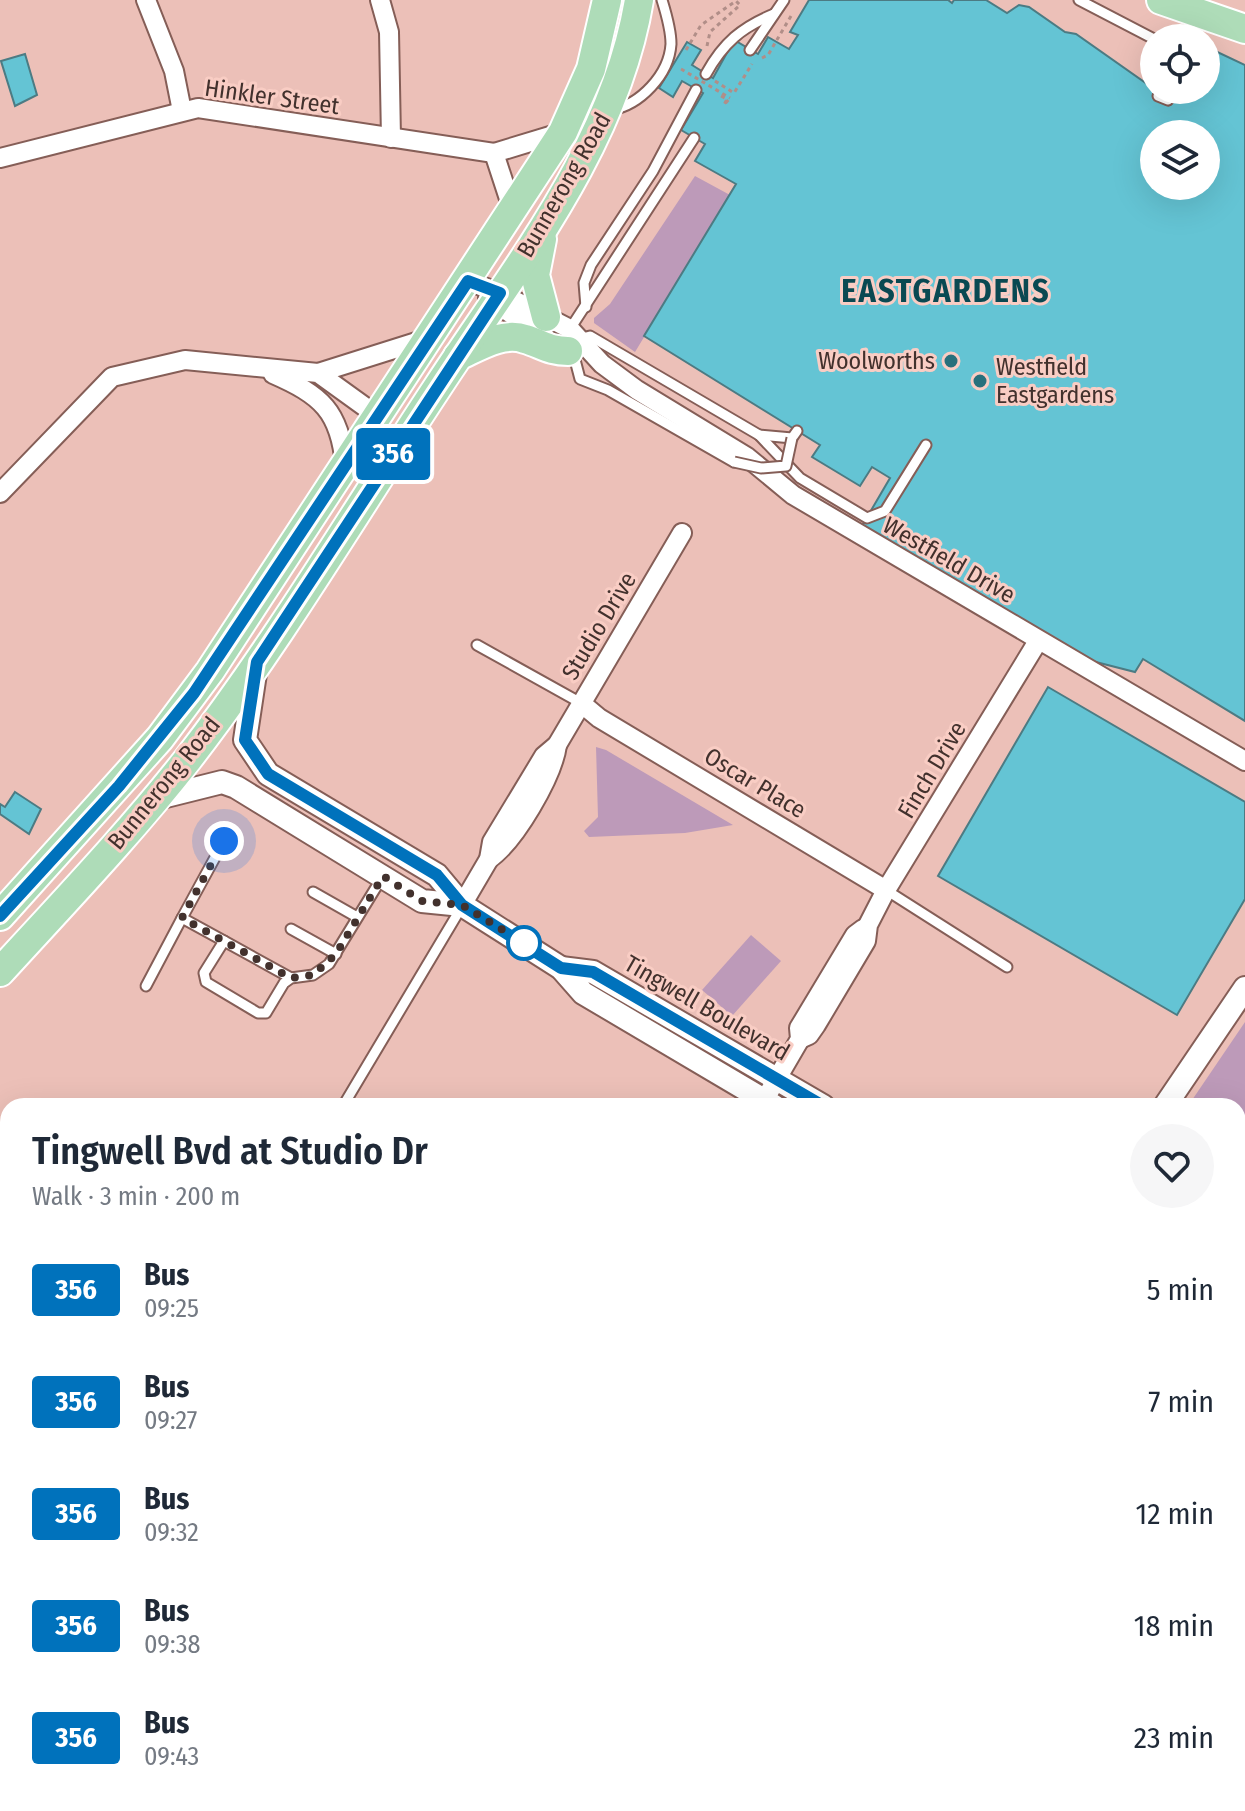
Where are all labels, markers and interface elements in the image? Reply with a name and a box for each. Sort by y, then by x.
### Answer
map controls [1140,24,1220,200]
button: locate [1140,24,1220,104]
street label: Hinkler Street [203,74,341,120]
street label: Bunnerong Road [511,108,617,262]
button: layers [1140,120,1220,200]
district label: EASTGARDENS [841,272,1051,310]
place label: Woolworths [818,347,935,375]
marker: Woolworths [942,352,960,370]
place label: Westfield Eastgardens [996,353,1114,409]
marker: Westfield Eastgardens [971,372,989,390]
line badge: 356 [347,428,439,480]
text: 356 [372,437,414,470]
street label: Westfield Drive [878,511,1020,609]
street label: Studio Drive [556,567,642,685]
street label: Bunnerong Road [102,711,226,855]
street label: Finch Drive [892,717,972,823]
street label: Oscar Place [699,742,811,824]
your location [204,821,244,861]
unlabelled marker [507,926,541,960]
street label: Tingwell Boulevard [619,949,795,1067]
button: heart [1130,1124,1214,1208]
text: Tingwell Bvd at Studio Dr [32,1128,428,1174]
text: Walk · 3 min · 200 m [32,1181,240,1212]
text: Bus [144,1257,189,1293]
text: 5 min [1147,1272,1214,1308]
text: 356 [55,1273,97,1306]
text: 09:25 [144,1293,199,1324]
text: Bus [144,1369,189,1405]
text: 7 min [1148,1384,1214,1420]
text: 356 [55,1385,97,1418]
text: 09:27 [144,1405,197,1436]
text: Bus [144,1481,189,1517]
text: 12 min [1136,1496,1214,1532]
text: 356 [55,1497,97,1530]
text: 09:32 [144,1517,199,1548]
text: Bus [144,1593,189,1629]
text: 18 min [1134,1608,1214,1644]
text: 356 [55,1609,97,1642]
text: 09:38 [144,1629,200,1660]
text: Bus [144,1705,189,1741]
text: 23 min [1134,1720,1214,1756]
text: 356 [55,1721,97,1754]
text: 09:43 [144,1741,199,1772]

